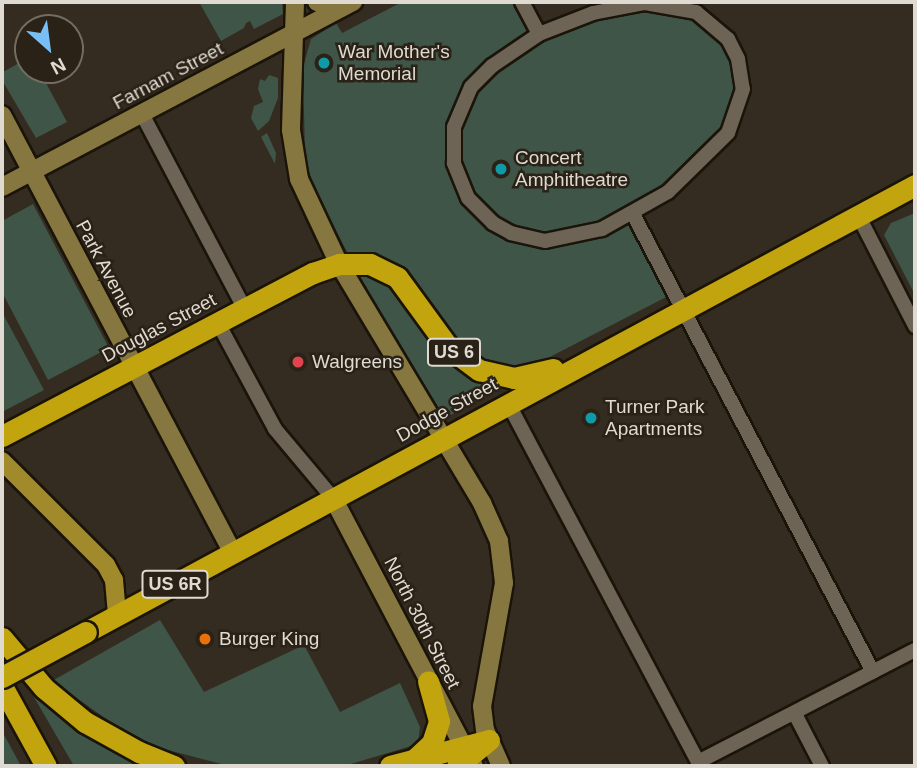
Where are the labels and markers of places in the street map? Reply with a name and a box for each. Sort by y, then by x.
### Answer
place label: War Mother's Memorial [338,41,450,85]
marker: War Mother's Memorial [316,55,332,71]
place label: Concert Amphitheatre [515,147,628,191]
marker: Concert Amphitheatre [493,161,509,177]
place label: Walgreens [312,351,402,373]
marker: Walgreens [290,354,306,370]
place label: Turner Park Apartments [605,396,705,440]
marker: Turner Park Apartments [583,410,599,426]
place label: Burger King [219,628,319,650]
marker: Burger King [197,631,213,647]

